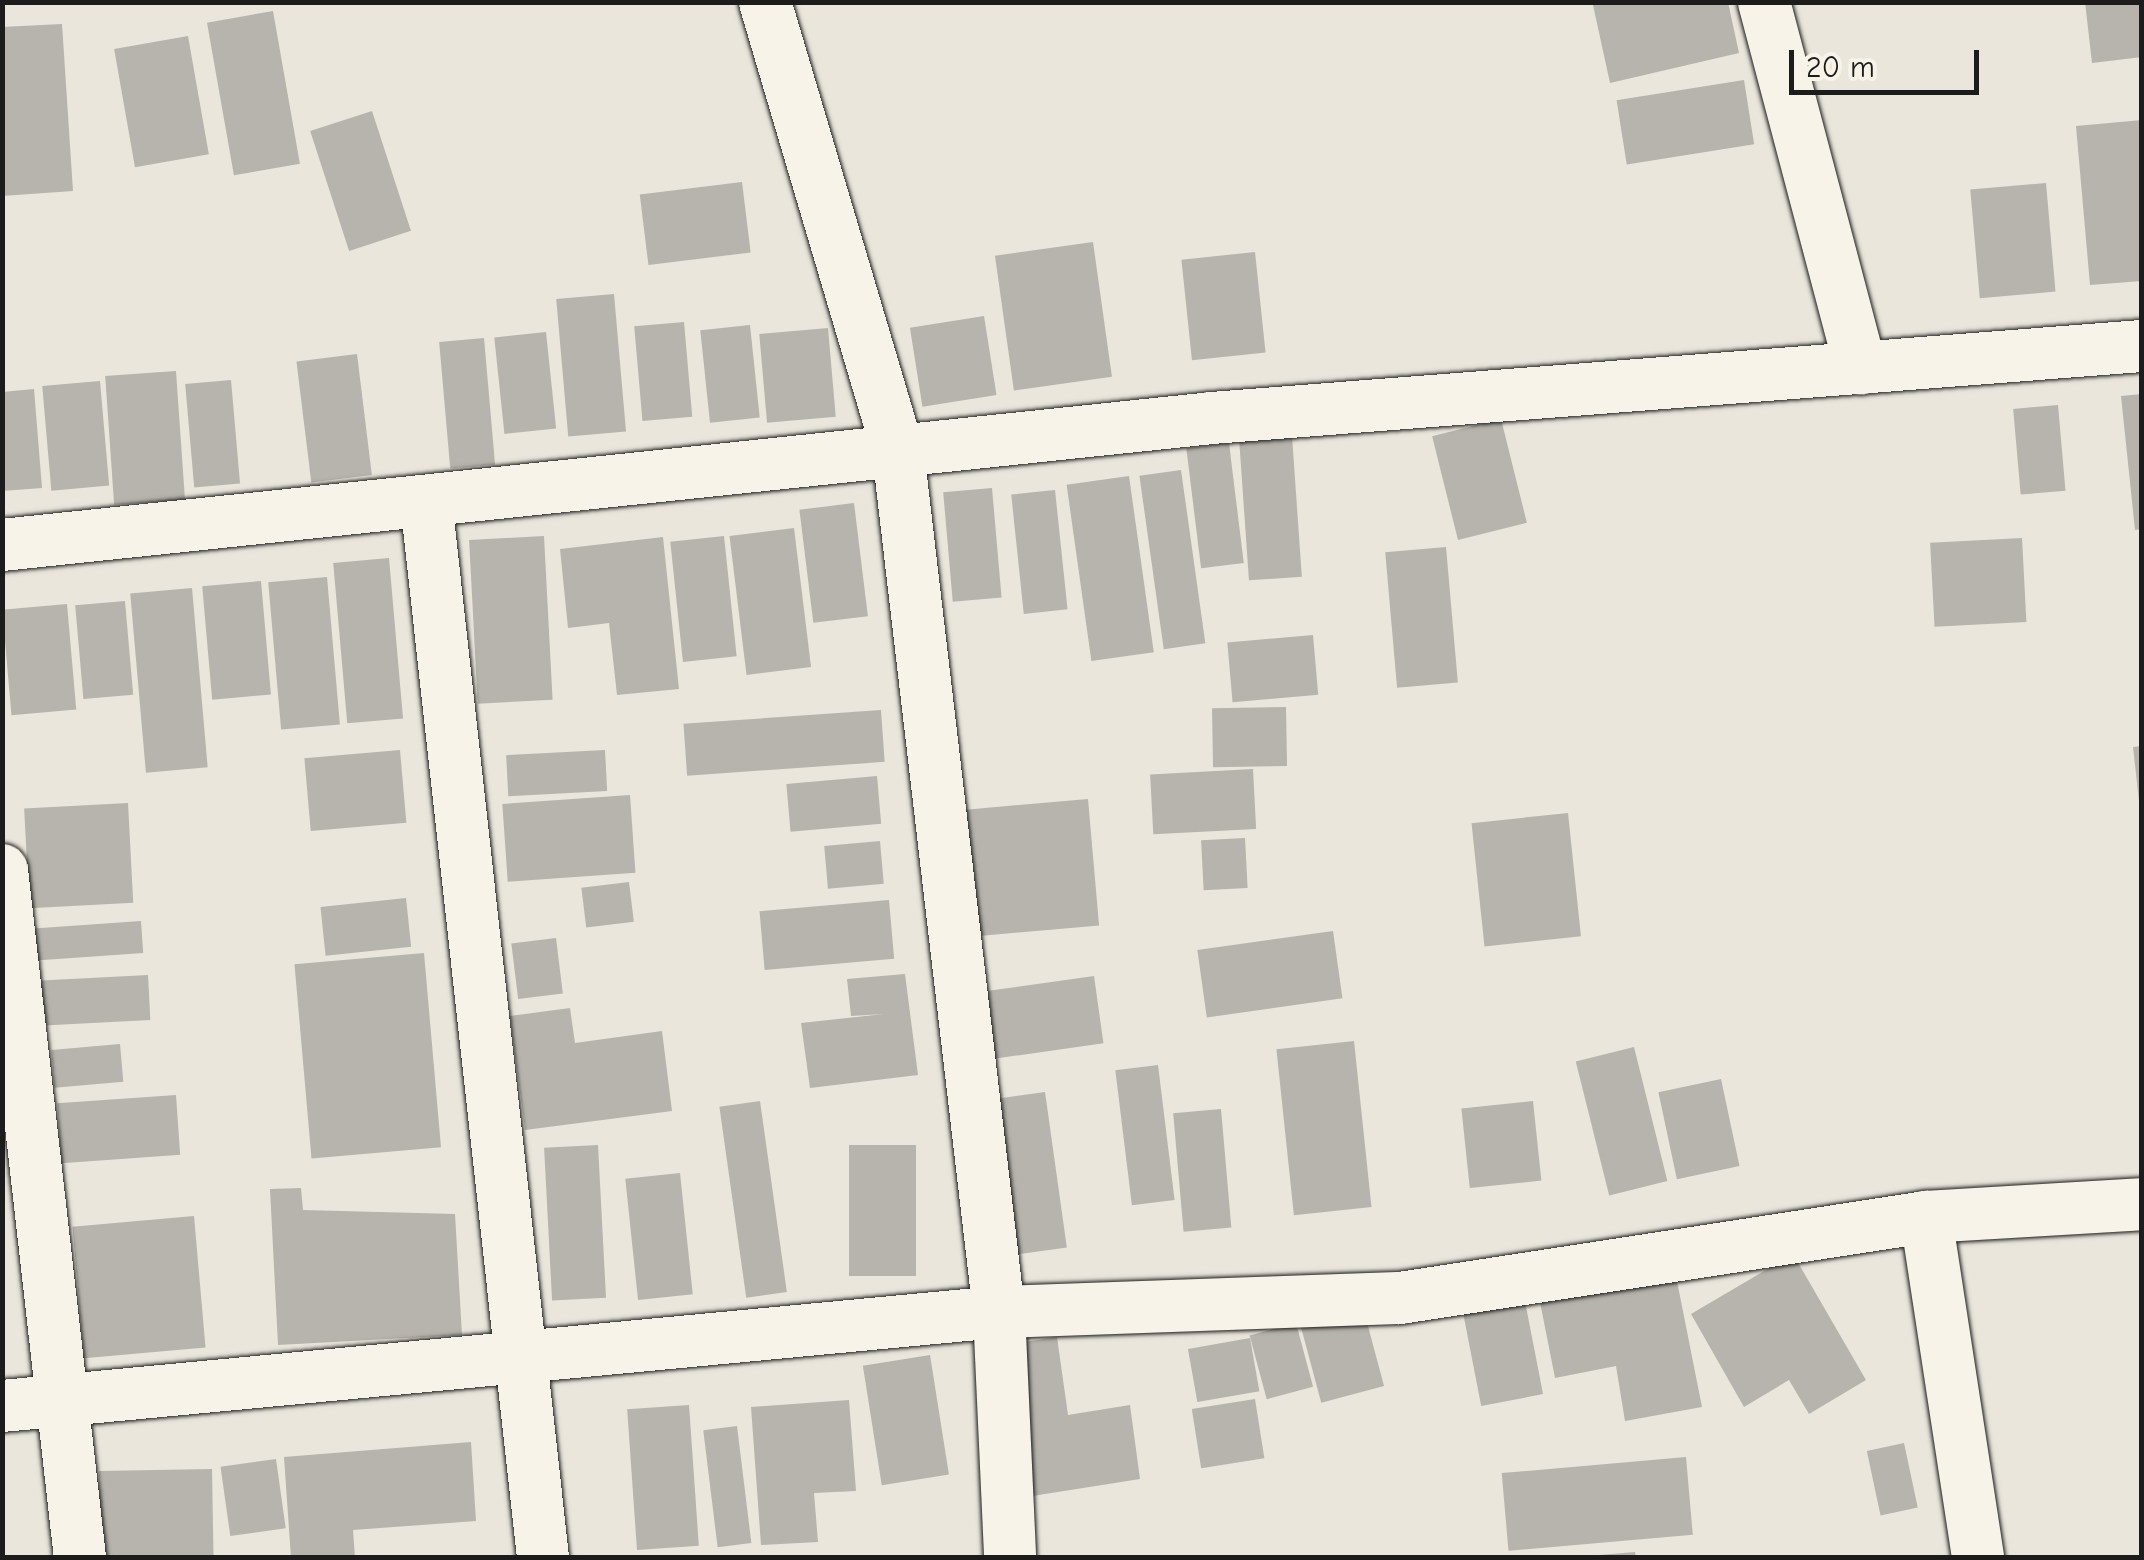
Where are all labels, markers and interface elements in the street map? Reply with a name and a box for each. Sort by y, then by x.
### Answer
scale bar [1794,30,1984,92]
text: 20 m [1806,50,1875,85]

